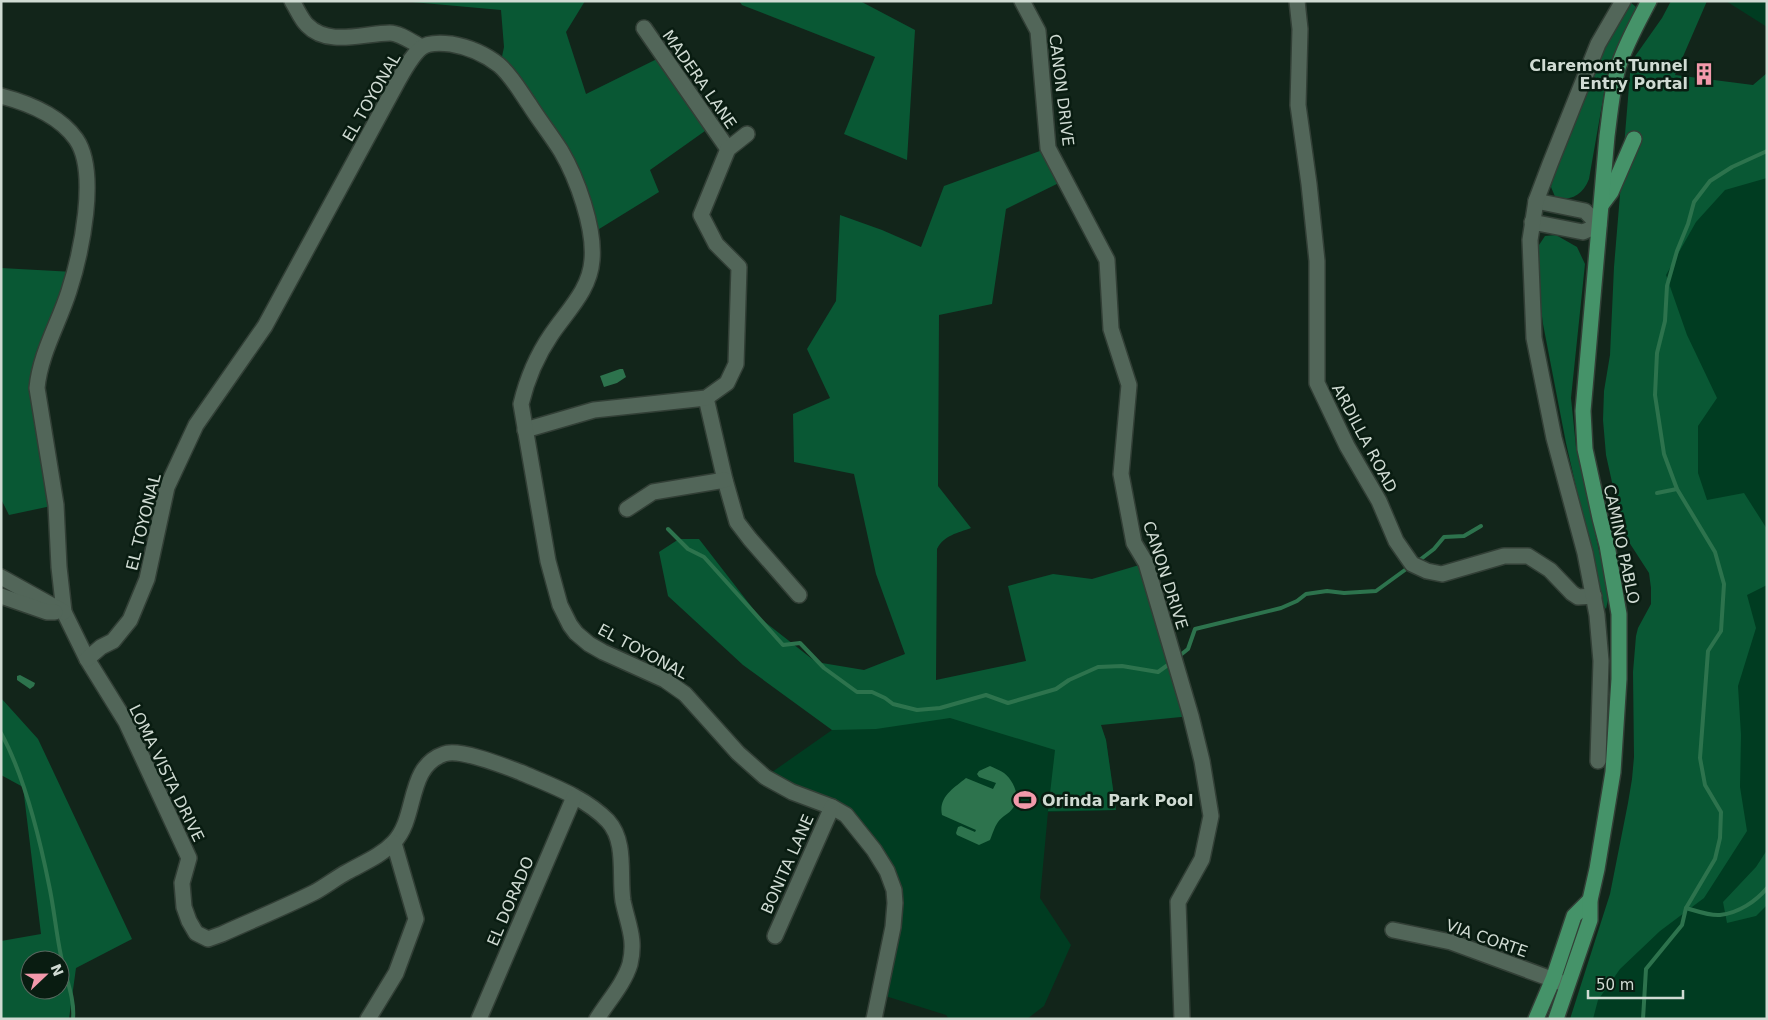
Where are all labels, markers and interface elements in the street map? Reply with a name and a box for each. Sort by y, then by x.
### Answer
street label: MADERA LANE [659,26,741,132]
street label: CANON DRIVE [1045,33,1078,147]
street label: EL TOYONAL [338,50,404,145]
place label: Claremont Tunnel Entry Portal [1529,56,1688,93]
building icon: Claremont Tunnel Entry Portal [1691,61,1717,87]
street label: ARDILLA ROAD [1328,381,1401,496]
street label: EL TOYONAL [122,472,165,572]
street label: CAMINO PABLO [1600,483,1643,606]
street label: CANON DRIVE [1139,519,1192,632]
street label: EL TOYONAL [595,620,691,683]
street label: LOMA VISTA DRIVE [125,701,208,845]
sports icon: Orinda Park Pool [1012,787,1038,813]
place label: Orinda Park Pool [1042,791,1194,810]
street label: BONITA LANE [757,812,818,917]
street label: EL DORADO [483,854,538,949]
street label: VIA CORTE [1443,916,1530,961]
north arrow [20,950,70,1000]
text: N [47,962,67,979]
scale bar [1588,968,1683,1000]
text: 50 m [1596,976,1634,994]

